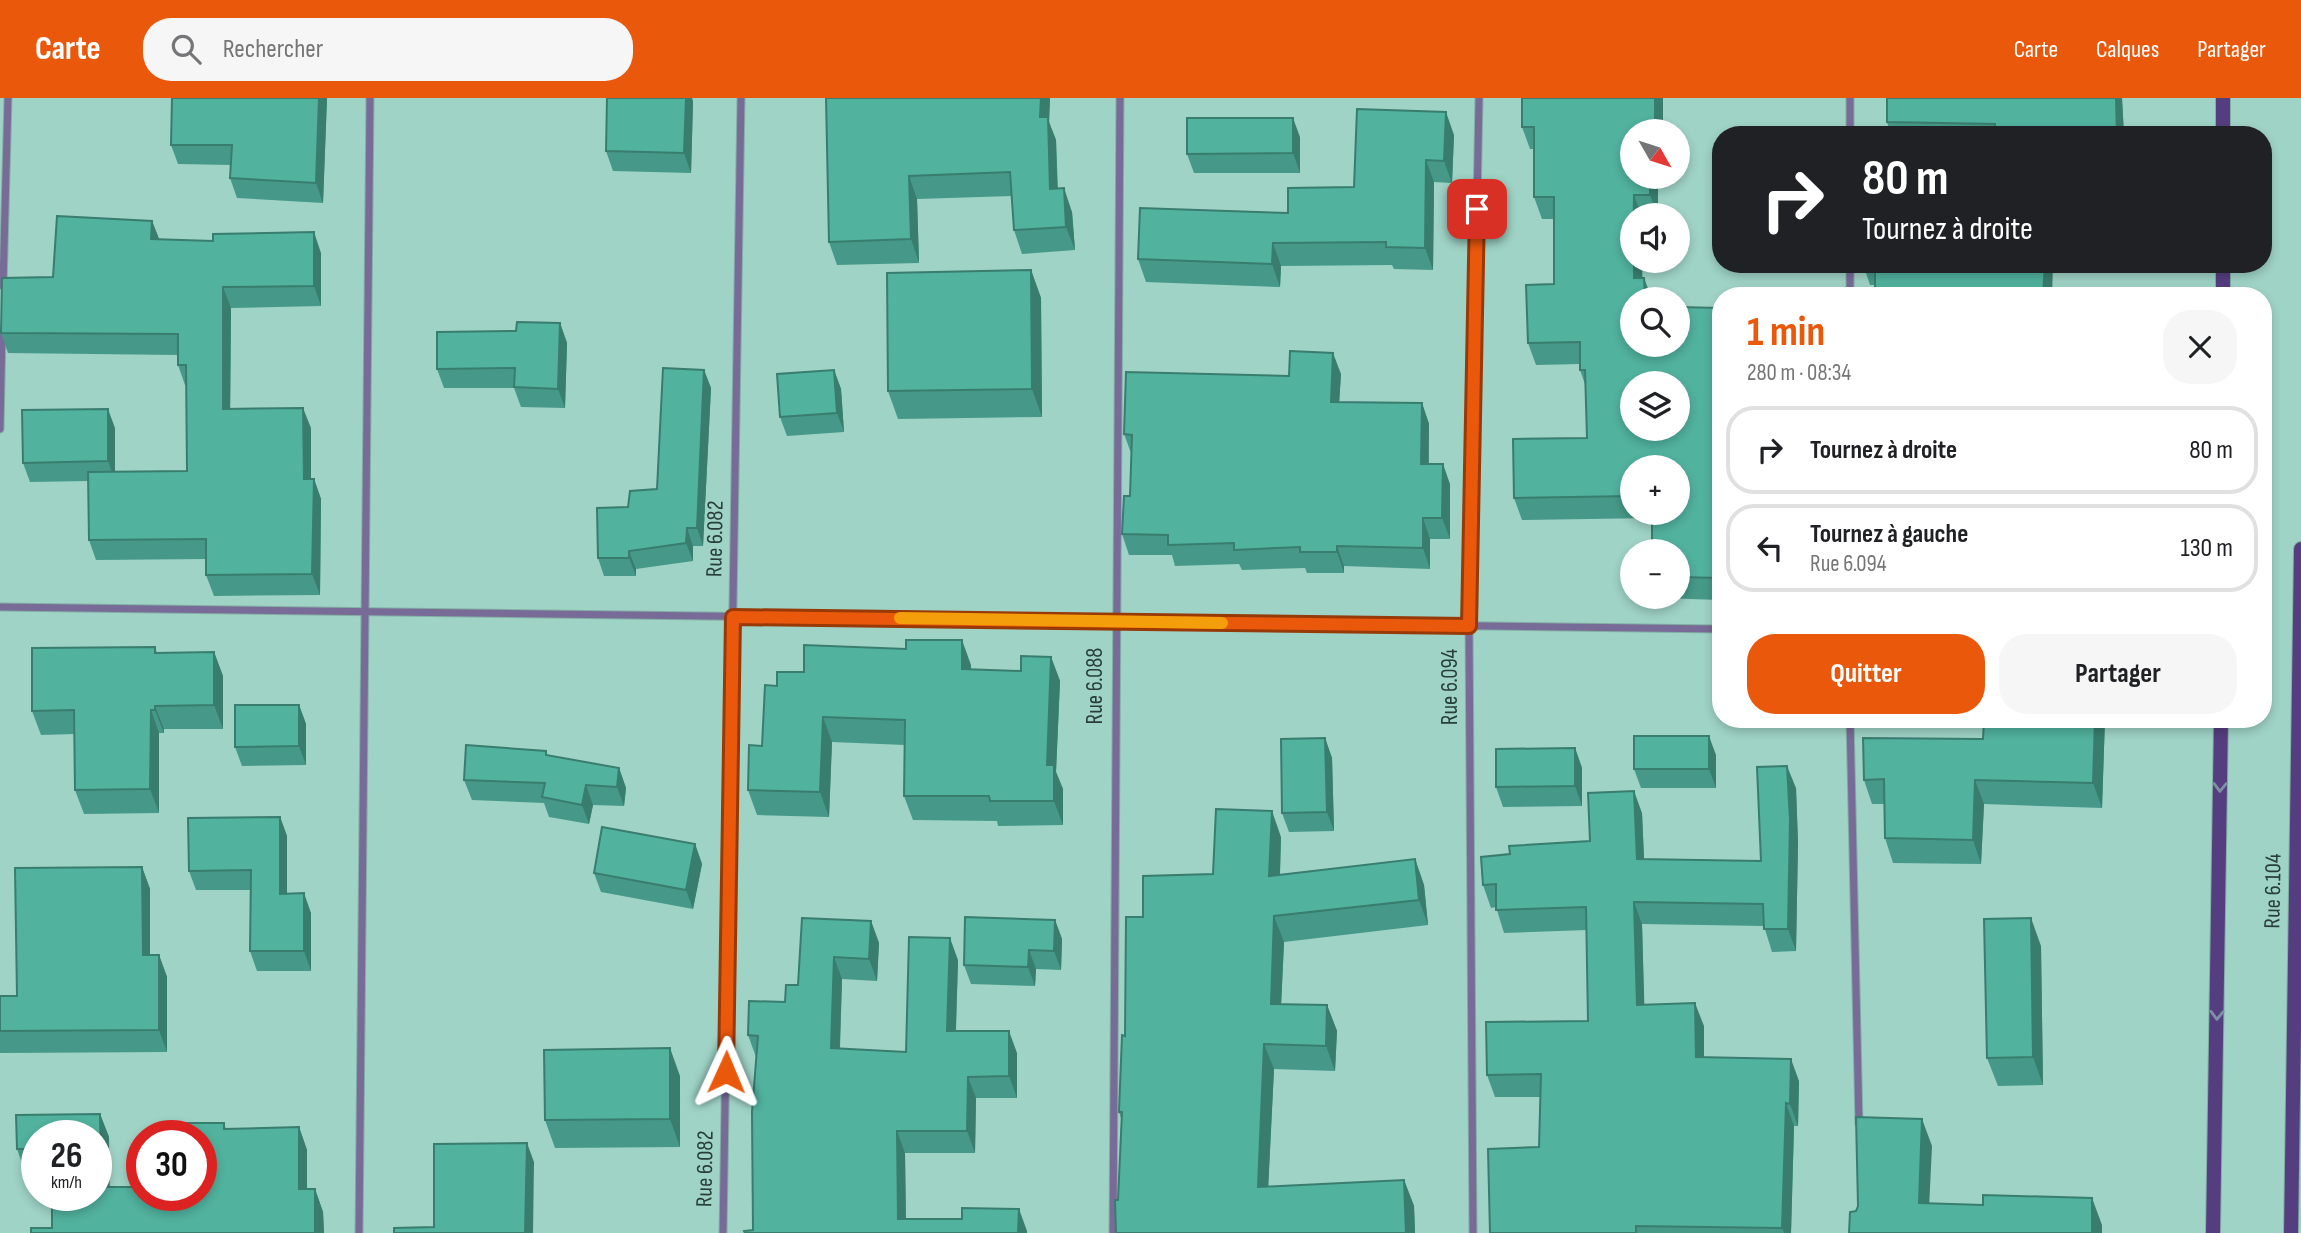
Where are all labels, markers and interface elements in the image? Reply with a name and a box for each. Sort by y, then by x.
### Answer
search box [143,18,633,81]
text: Carte [35,29,101,69]
icon: search [167,30,205,68]
text: Rechercher [223,34,323,65]
text: Carte [2014,35,2058,64]
text: Calques [2096,35,2159,64]
text: Partager [2197,35,2266,64]
north arrow [1620,119,1690,189]
map controls [1620,119,1690,609]
text: 80 m [1862,150,1949,209]
icon: right [1747,154,1838,245]
pin [1447,179,1507,239]
icon: arrive [1458,190,1496,228]
button: sound [1620,203,1690,273]
text: Tournez à droite [1862,210,2033,249]
button: search [1620,287,1690,357]
text: 1 min [1747,307,1825,358]
button: close [2163,310,2237,384]
text: 280 m · 08:34 [1747,359,1851,387]
button: layers [1620,371,1690,441]
icon: right [1751,431,1789,469]
text: Tournez à droite [1810,435,1957,466]
text: 80 m [2189,435,2233,466]
button: + [1620,455,1690,525]
street label: Rue 6.082 [700,501,730,577]
text: Tournez à gauche [1810,519,1968,550]
icon: left [1751,529,1789,567]
text: 130 m [2181,533,2233,564]
button: − [1620,539,1690,609]
text: Rue 6.094 [1810,550,1886,578]
button: Quitter [1747,634,1985,714]
button: Partager [1999,634,2237,714]
street label: Rue 6.088 [1081,648,1109,724]
street label: Rue 6.094 [1436,648,1464,725]
one-way arrow [2213,782,2228,793]
street label: Rue 6.104 [2258,853,2288,929]
one-way arrow [2209,1010,2225,1021]
position arrow [689,1035,763,1109]
speed limit sign: 30 [126,1120,217,1211]
street label: Rue 6.082 [690,1131,720,1207]
text: 26 [51,1135,82,1178]
text: km/h [51,1172,82,1193]

